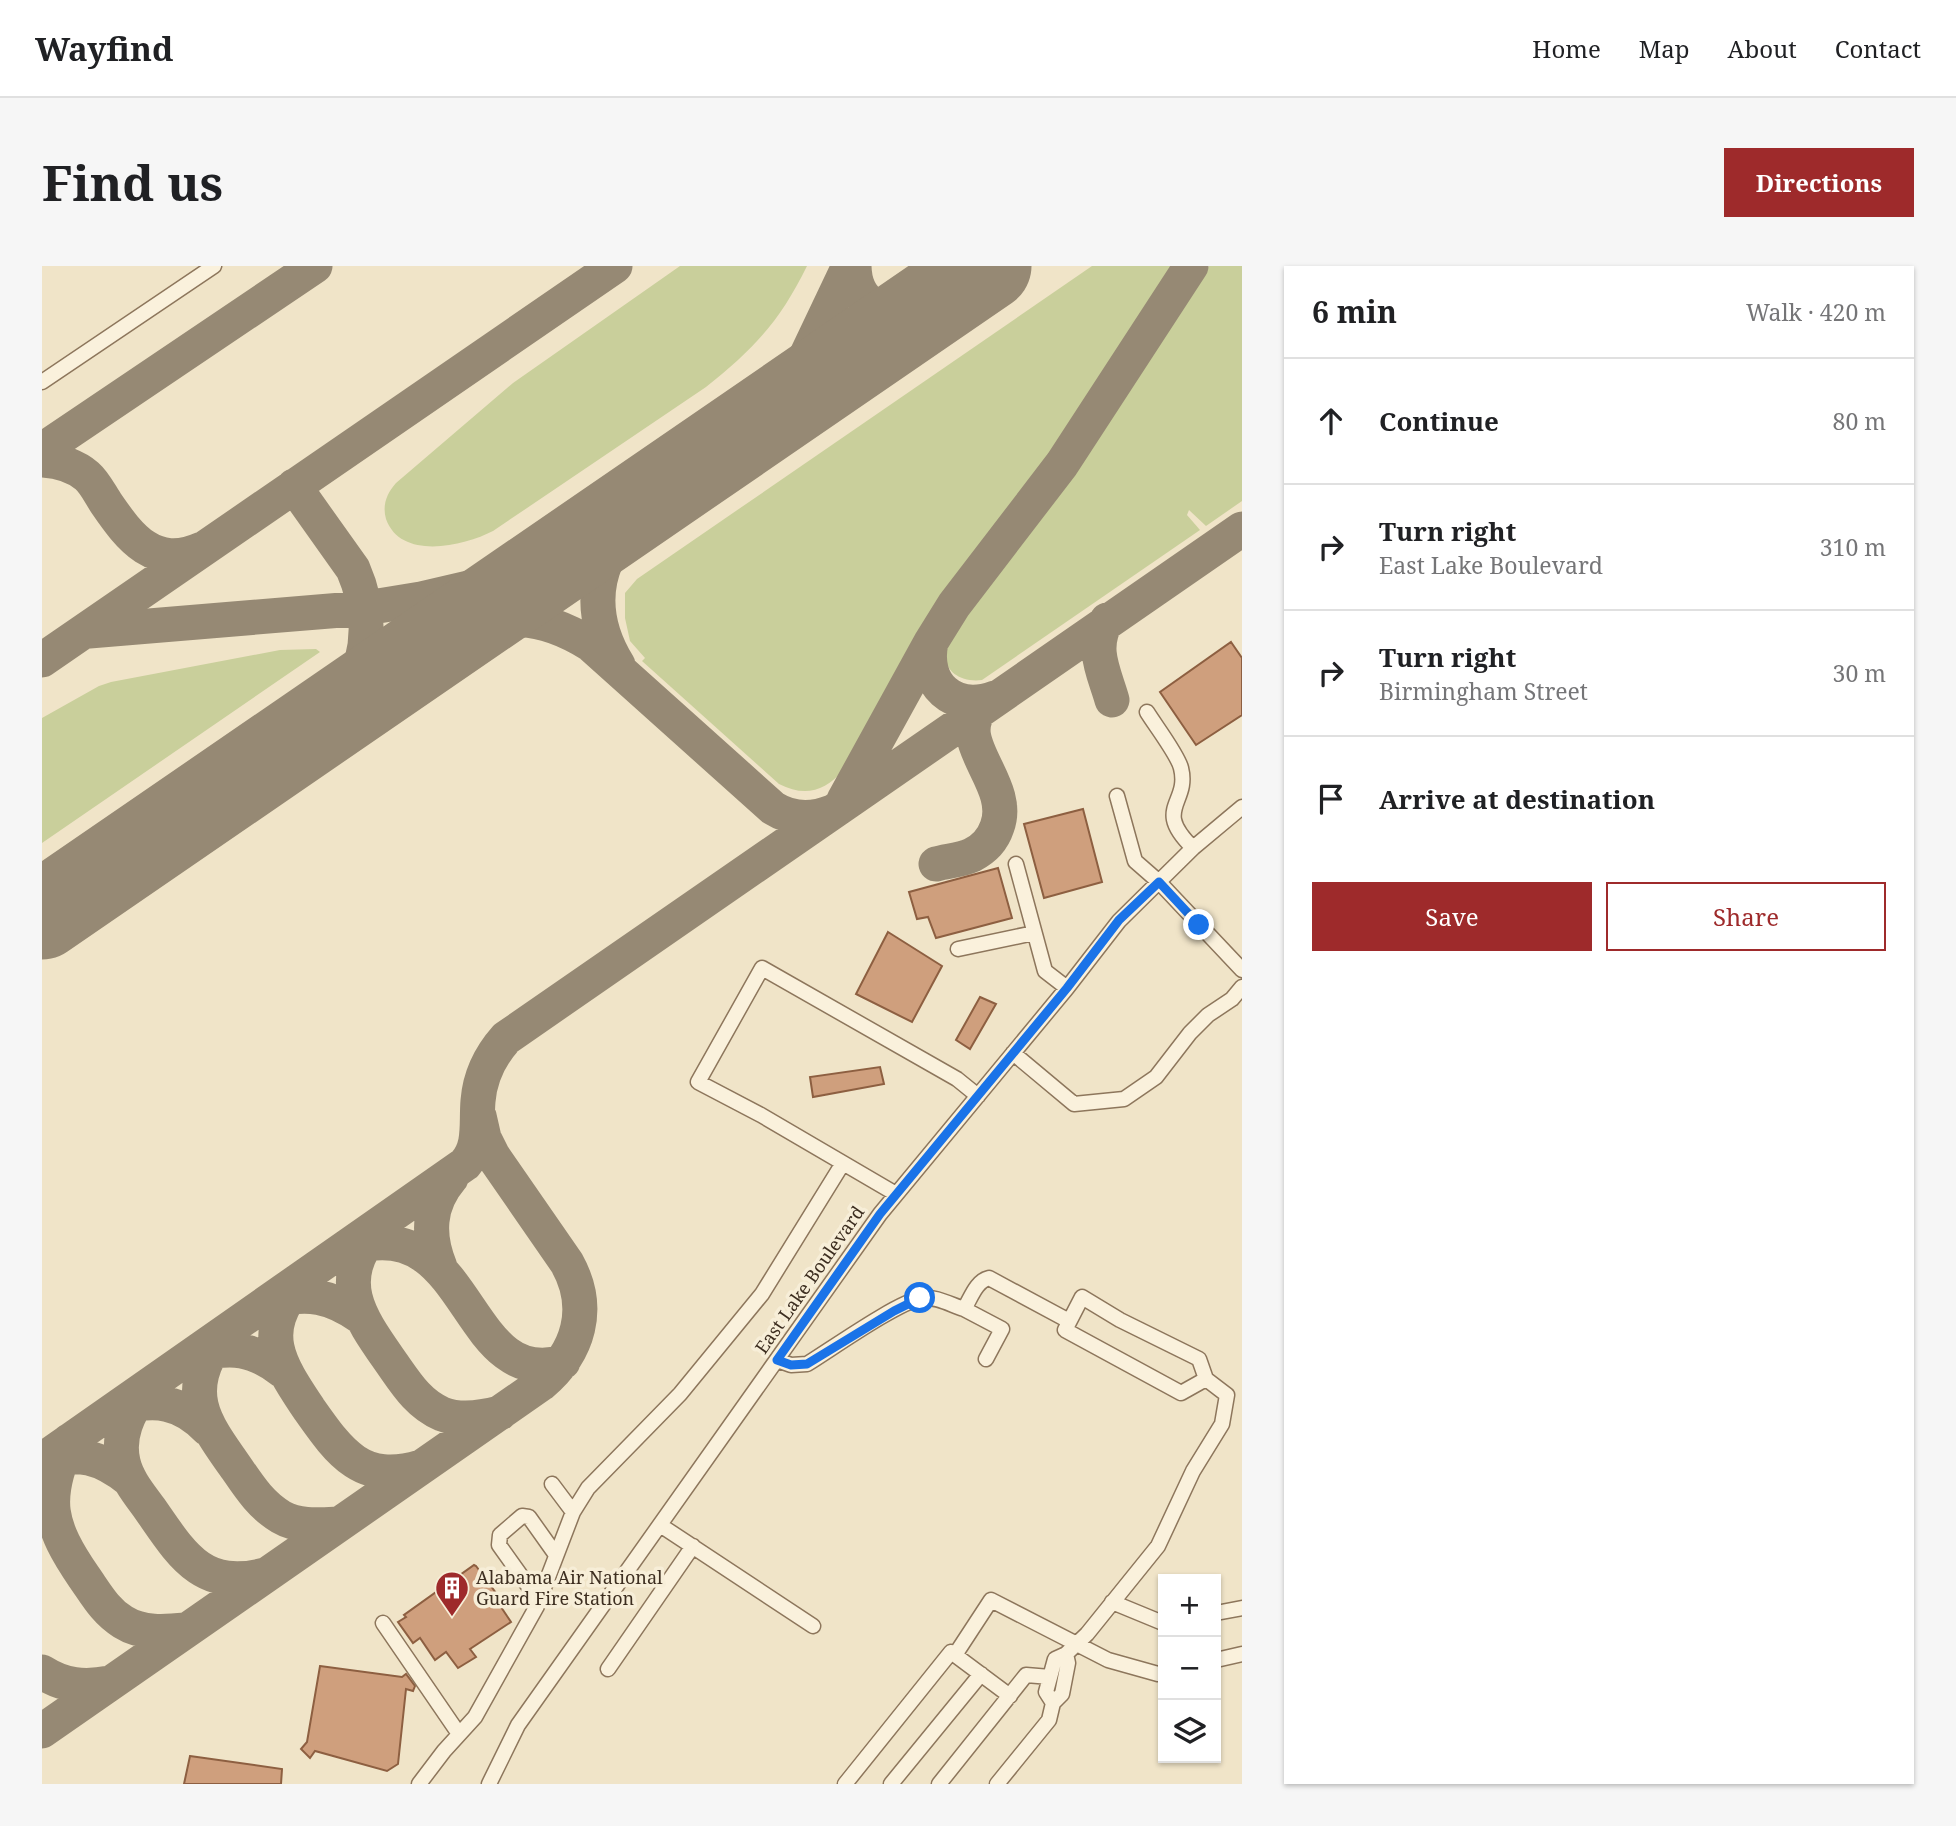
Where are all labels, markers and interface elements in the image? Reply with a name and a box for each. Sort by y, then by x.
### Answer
text: Wayfind [35,26,174,71]
text: Home [1532,32,1601,65]
text: Map [1639,32,1690,65]
text: About [1728,32,1797,65]
text: Contact [1835,32,1921,65]
button: Directions [1724,148,1914,217]
text: Find us [42,149,223,215]
text: 6 min [1312,291,1397,332]
text: Walk · 420 m [1746,296,1886,328]
icon: ahead [1312,402,1350,440]
text: Continue [1379,403,1499,439]
text: 80 m [1833,405,1886,437]
text: Turn right [1379,513,1516,549]
icon: right [1312,528,1350,566]
text: 310 m [1820,531,1886,563]
text: East Lake Boulevard [1379,549,1603,581]
text: Turn right [1379,639,1516,675]
icon: right [1312,654,1350,692]
text: 30 m [1833,657,1886,689]
text: Birmingham Street [1379,675,1588,707]
icon: arrive [1312,780,1350,818]
text: Arrive at destination [1379,781,1655,817]
button: Save [1312,882,1592,951]
button: Share [1606,882,1886,951]
route end [1183,909,1214,940]
street label: East Lake Boulevard [749,1201,869,1358]
route start [904,1282,935,1313]
place label: Alabama Air National Guard Fire Station [476,1565,663,1610]
building icon: Alabama Air National Guard Fire Station [433,1569,471,1618]
map controls [1158,1574,1221,1763]
button: + [1158,1574,1221,1637]
button: − [1158,1637,1221,1700]
button: layers [1158,1700,1221,1763]

